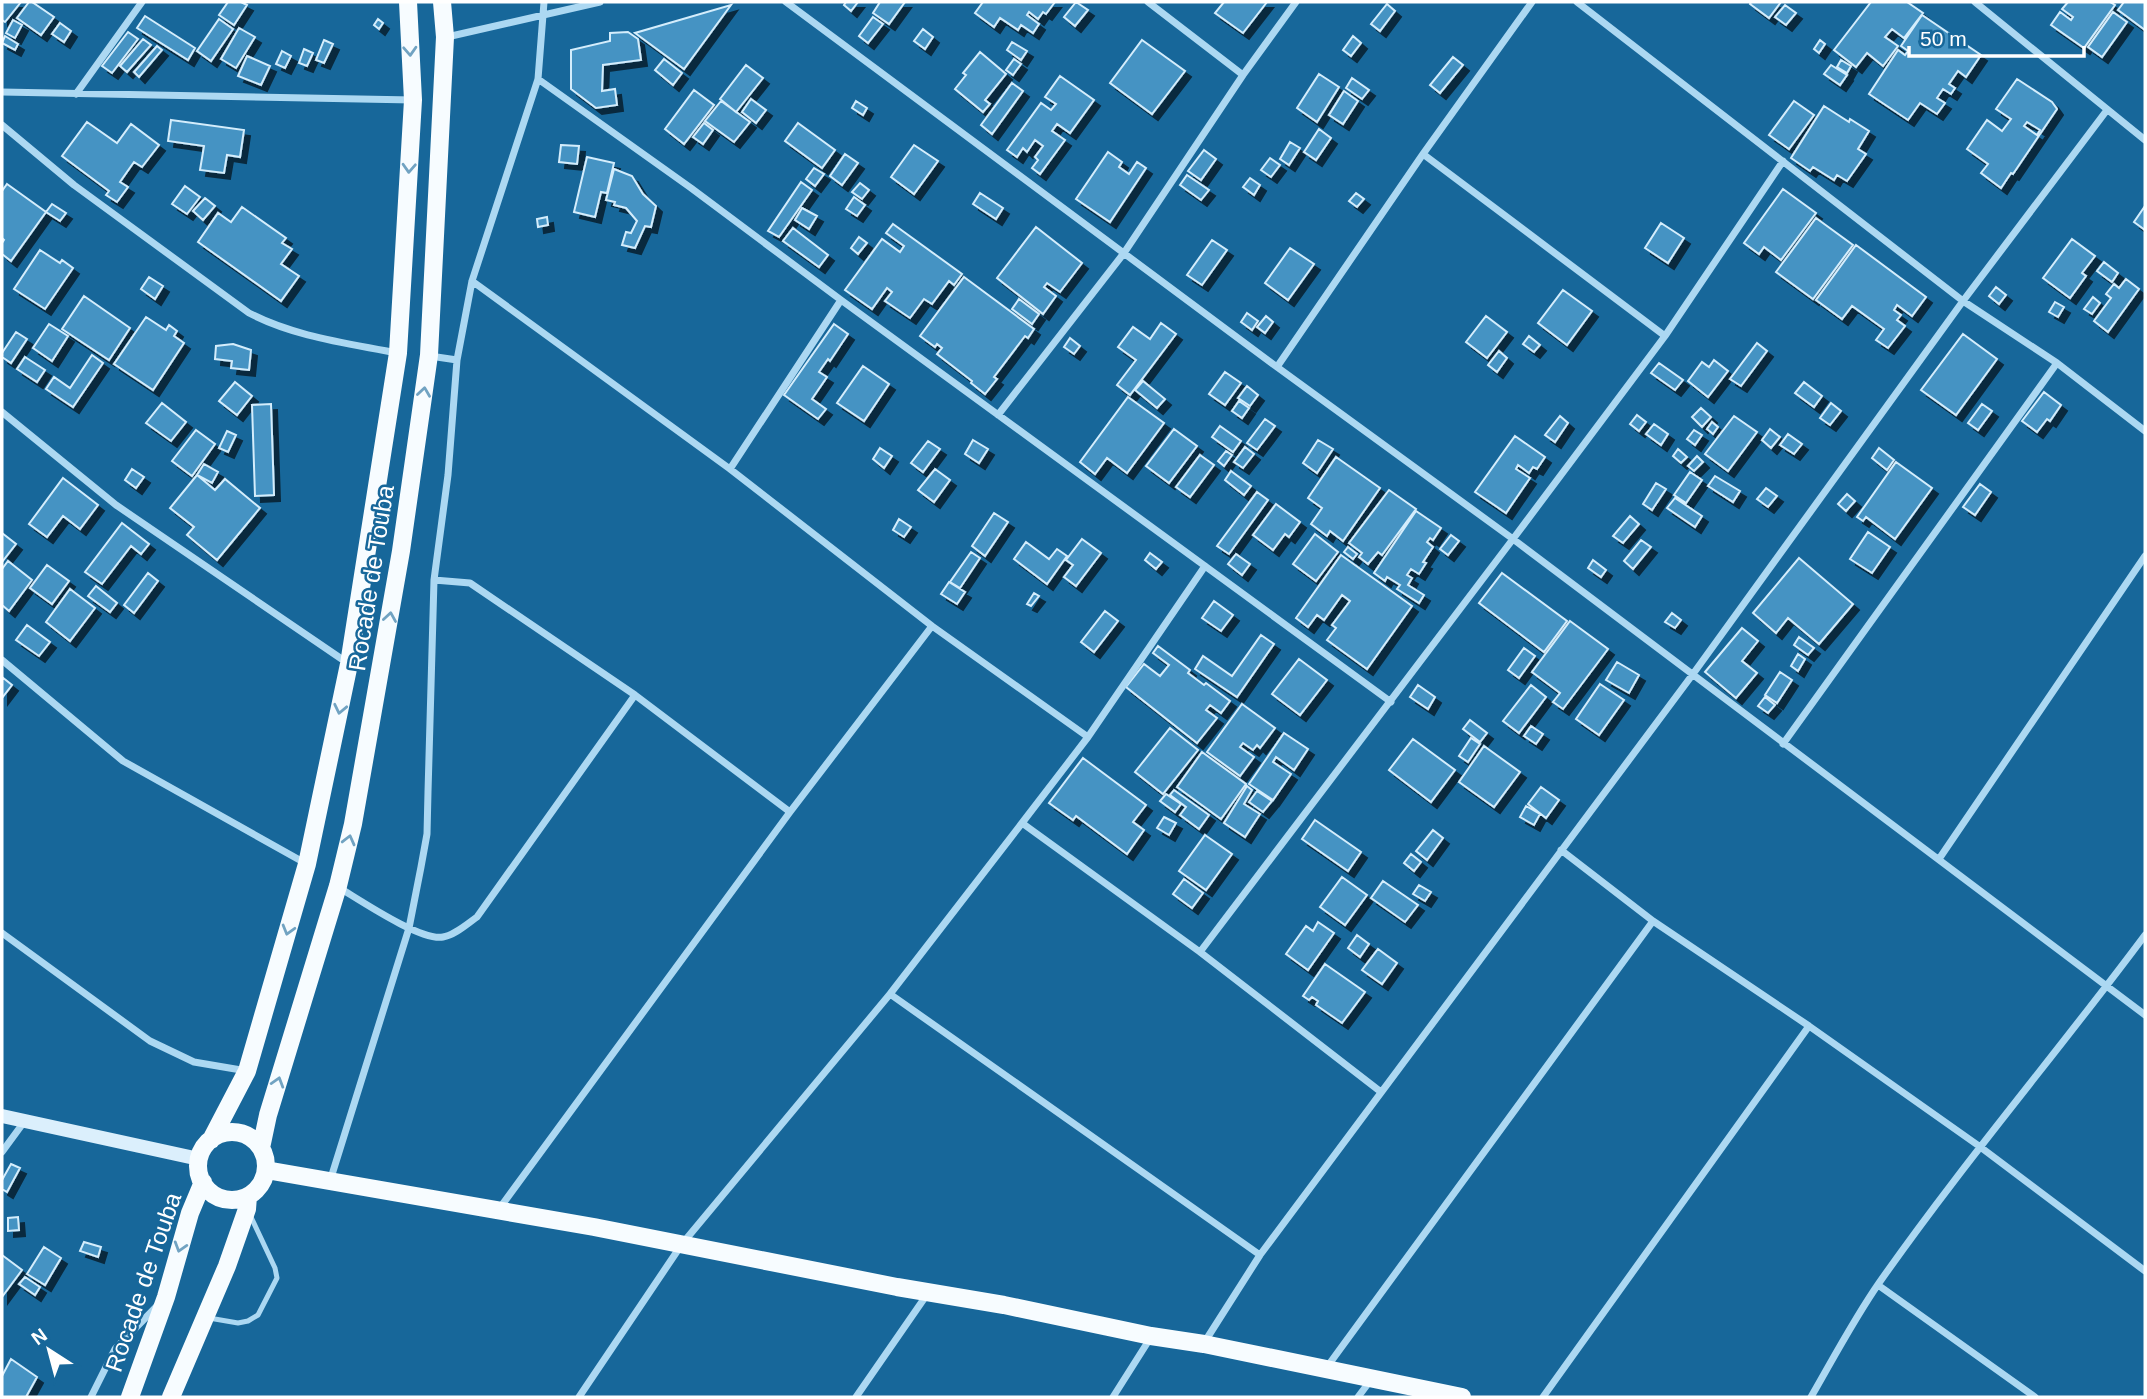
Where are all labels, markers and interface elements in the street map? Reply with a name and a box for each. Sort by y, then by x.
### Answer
scale bar [1909,14,2084,58]
text: 50 m [1920,27,1967,50]
one-way arrow [403,45,418,56]
one-way arrow [401,162,416,173]
one-way arrow [416,386,431,397]
street label: Rocade de Touba [343,483,399,673]
one-way arrow [382,611,397,622]
one-way arrow [333,703,348,715]
one-way arrow [341,834,355,846]
one-way arrow [281,924,296,936]
one-way arrow [270,1076,285,1088]
street label: Rocade de Touba [100,1188,187,1375]
one-way arrow [174,1240,189,1252]
north arrow [14,1315,84,1385]
text: N [28,1324,51,1349]

